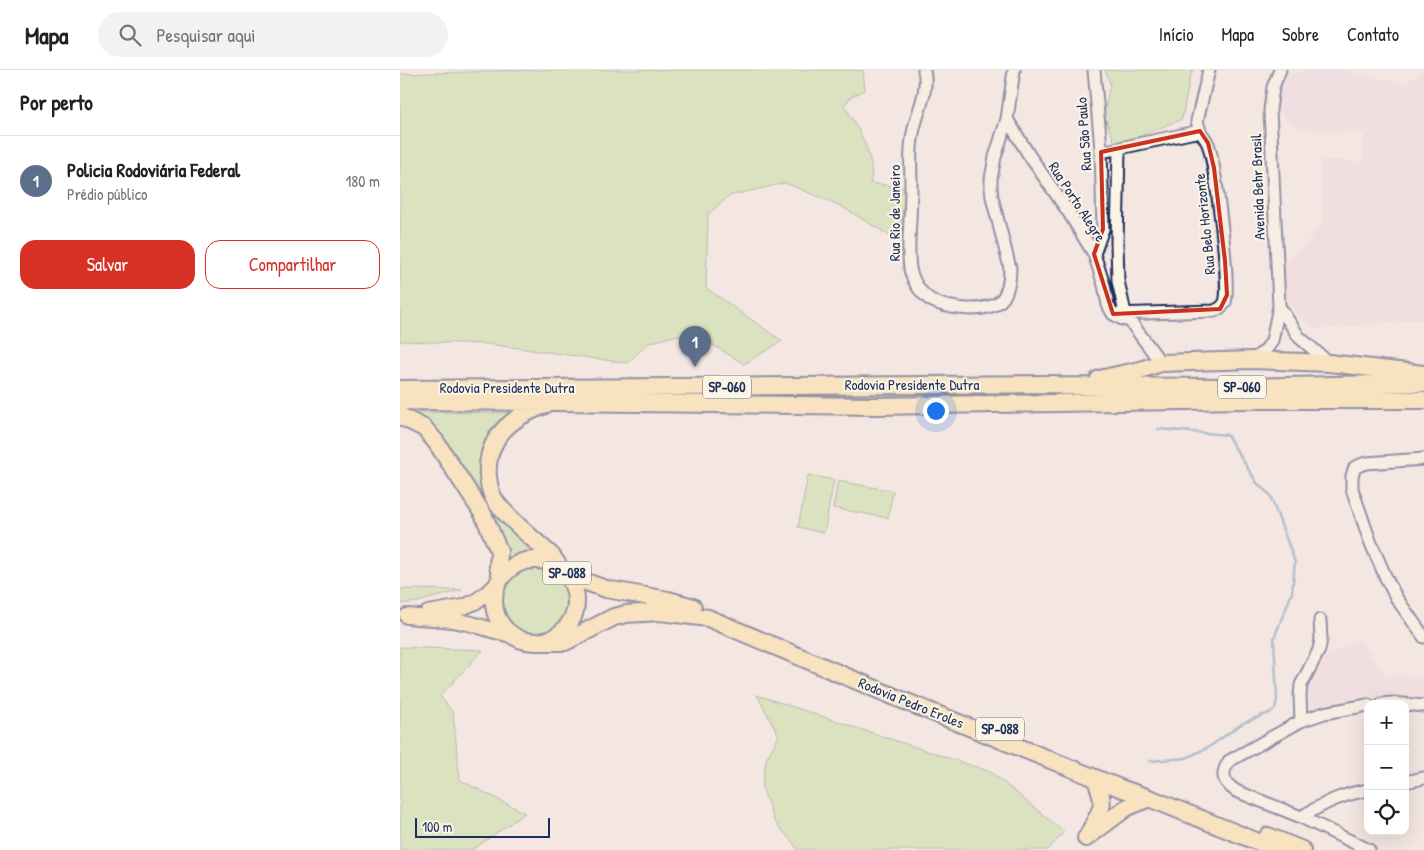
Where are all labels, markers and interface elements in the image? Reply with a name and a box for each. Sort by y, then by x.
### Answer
search box [98,12,448,57]
text: Mapa [25,19,68,51]
icon: search [116,21,144,49]
text: Pesquisar aqui [156,22,256,48]
text: Início [1159,22,1193,47]
text: Mapa [1221,22,1254,47]
text: Sobre [1282,22,1319,47]
text: Contato [1347,22,1399,47]
text: Por perto [20,88,93,117]
street label: Rua São Paulo [1070,97,1097,171]
street label: Avenida Behr Brasil [1245,134,1270,240]
text: Policia Rodoviária Federal [67,157,240,183]
street label: Rua Porto Alegre [1044,158,1111,246]
street label: Rua Rio de Janeiro [884,165,905,261]
text: 1 [33,170,39,192]
text: 180 m [346,170,380,192]
street label: Rua Belo Horizonte [1189,172,1220,276]
text: Prédio público [67,183,148,205]
button: Salvar [20,240,195,289]
button: Compartilhar [205,240,380,289]
pin: 1 [679,326,711,367]
street label: Rodovia Presidente Dutra [845,374,979,395]
road number: SP-060 [703,376,751,398]
road number: SP-060 [1218,376,1266,398]
street label: Rodovia Presidente Dutra [440,377,574,398]
your location [923,398,949,424]
road number: SP-088 [543,562,591,584]
street label: Rodovia Pedro Eroles [855,672,967,733]
map controls [1364,700,1409,835]
button: + [1364,700,1409,745]
road number: SP-088 [976,718,1024,741]
button: − [1364,745,1409,790]
button: locate [1364,790,1409,835]
scale bar [415,815,550,838]
text: 100 m [422,817,452,836]

